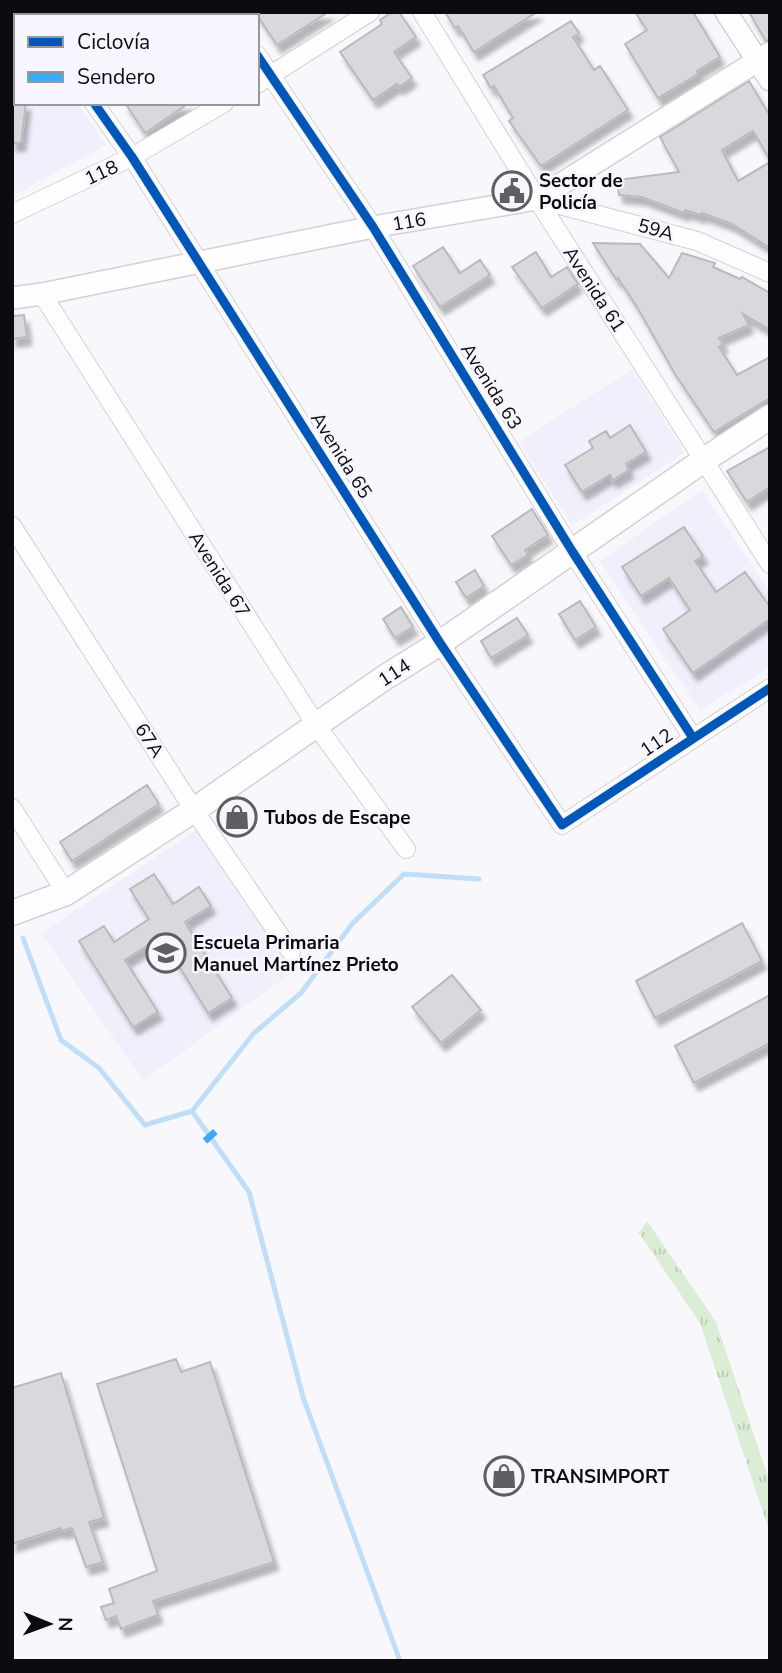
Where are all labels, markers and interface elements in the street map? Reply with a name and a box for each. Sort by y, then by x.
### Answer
legend [14,14,259,105]
text: Ciclovía [77,28,150,56]
text: Sendero [77,63,156,91]
street label: 118 [80,154,122,192]
place label: Sector de Policía [539,168,623,216]
public building icon: Sector de Policía [491,170,533,212]
street label: 116 [390,206,428,238]
street label: 59A [635,212,677,248]
street label: Avenida 61 [557,242,632,337]
street label: Avenida 63 [454,338,528,435]
street label: Avenida 65 [304,407,378,504]
street label: Avenida 67 [182,526,256,623]
street label: 114 [373,653,416,693]
street label: 67A [128,718,170,763]
street label: 112 [635,722,678,763]
shop icon: Tubos de Escape [216,796,258,838]
place label: Tubos de Escape [264,805,410,831]
place label: Escuela Primaria Manuel Martínez Prieto [193,930,399,978]
school or university icon: Escuela Primaria Manuel Martínez Prieto [145,932,187,974]
shop icon: TRANSIMPORT [483,1455,525,1497]
place label: TRANSIMPORT [531,1464,670,1490]
north arrow [14,1589,84,1659]
text: N [52,1617,78,1632]

